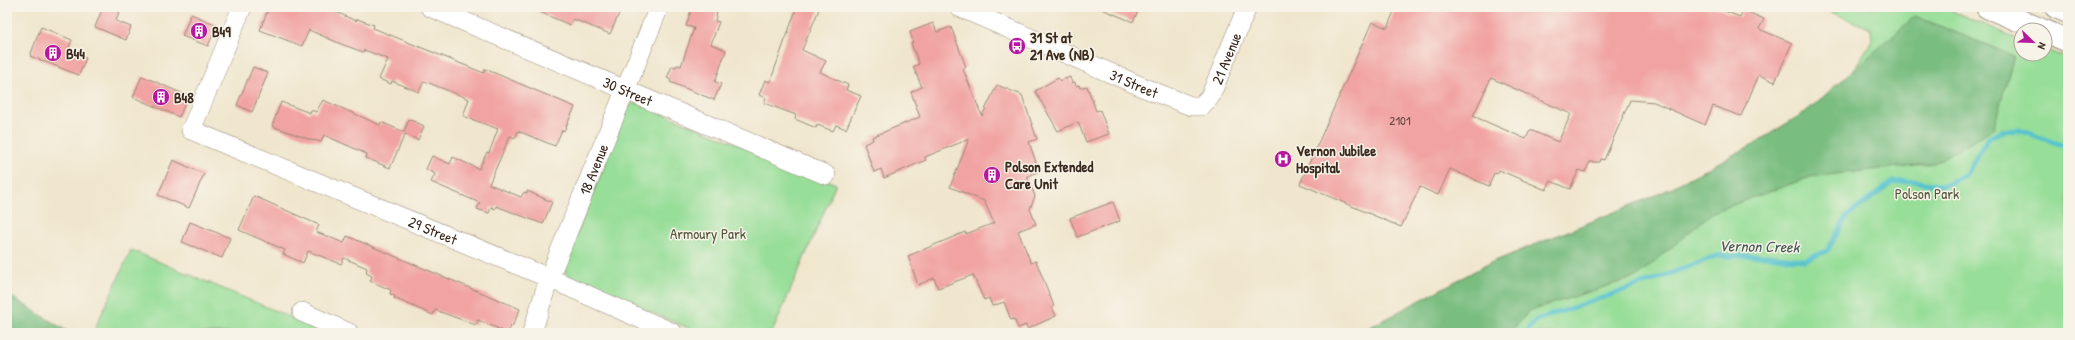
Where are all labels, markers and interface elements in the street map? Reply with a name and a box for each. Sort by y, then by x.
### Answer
building icon: B49 [189,21,209,41]
place label: B49 [212,21,231,42]
north arrow [2013,22,2053,62]
place label: 31 St at 21 Ave (NB) [1030,27,1095,65]
street label: 21 Avenue [1206,29,1246,87]
bus stop icon: 31 St at 21 Ave (NB) [1007,36,1027,56]
text: N [2035,40,2050,51]
building icon: B44 [43,43,63,63]
place label: B44 [66,43,85,64]
street label: 31 Street [1107,64,1162,103]
street label: 30 Street [600,71,657,111]
building icon: B48 [151,87,171,107]
place label: B48 [174,87,194,108]
house number: 2101 [1389,111,1411,129]
street label: 18 Avenue [573,140,613,198]
place label: Vernon Jubilee Hospital [1296,140,1376,179]
hospital icon: Vernon Jubilee Hospital [1273,149,1293,169]
place label: Polson Extended Care Unit [1005,156,1093,194]
building icon: Polson Extended Care Unit [982,165,1002,185]
park label: Polson Park [1895,183,1959,204]
street label: 29 Street [405,211,461,250]
park label: Armoury Park [670,223,746,244]
water label: Vernon Creek [1719,234,1801,258]

